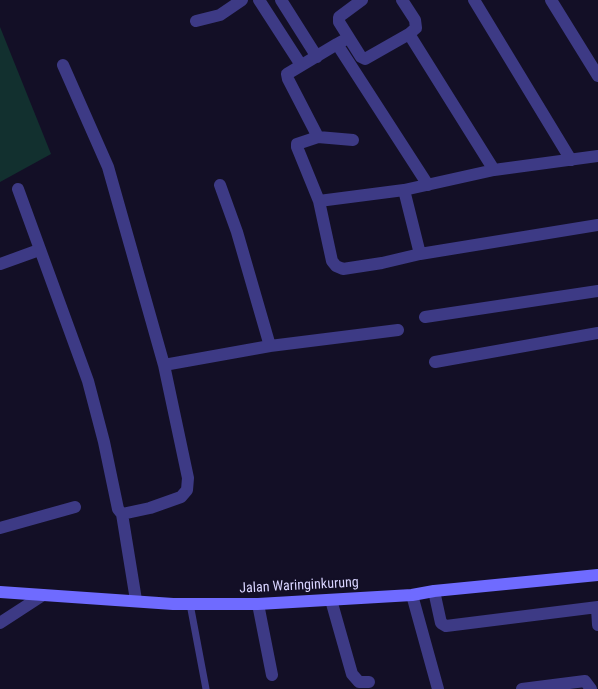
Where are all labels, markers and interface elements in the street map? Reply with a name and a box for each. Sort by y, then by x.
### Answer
street label: Jalan Waringinkurung [239,574,359,598]

